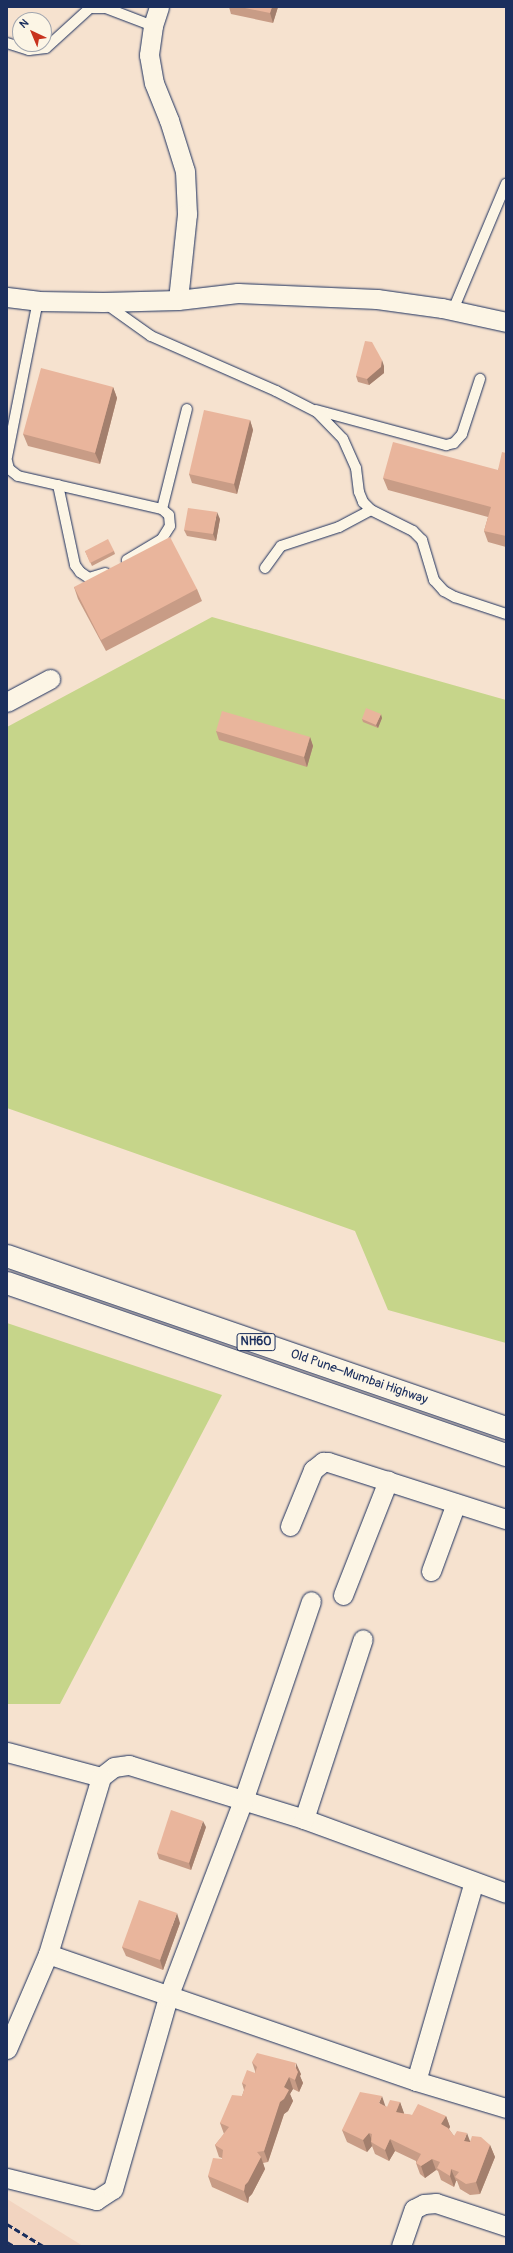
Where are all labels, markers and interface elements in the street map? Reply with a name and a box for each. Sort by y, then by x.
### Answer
north arrow [12,12,52,52]
text: N [17,16,31,31]
road number: NH60 [236,1332,276,1352]
street label: Old Pune–Mumbai Highway [288,1346,430,1408]

